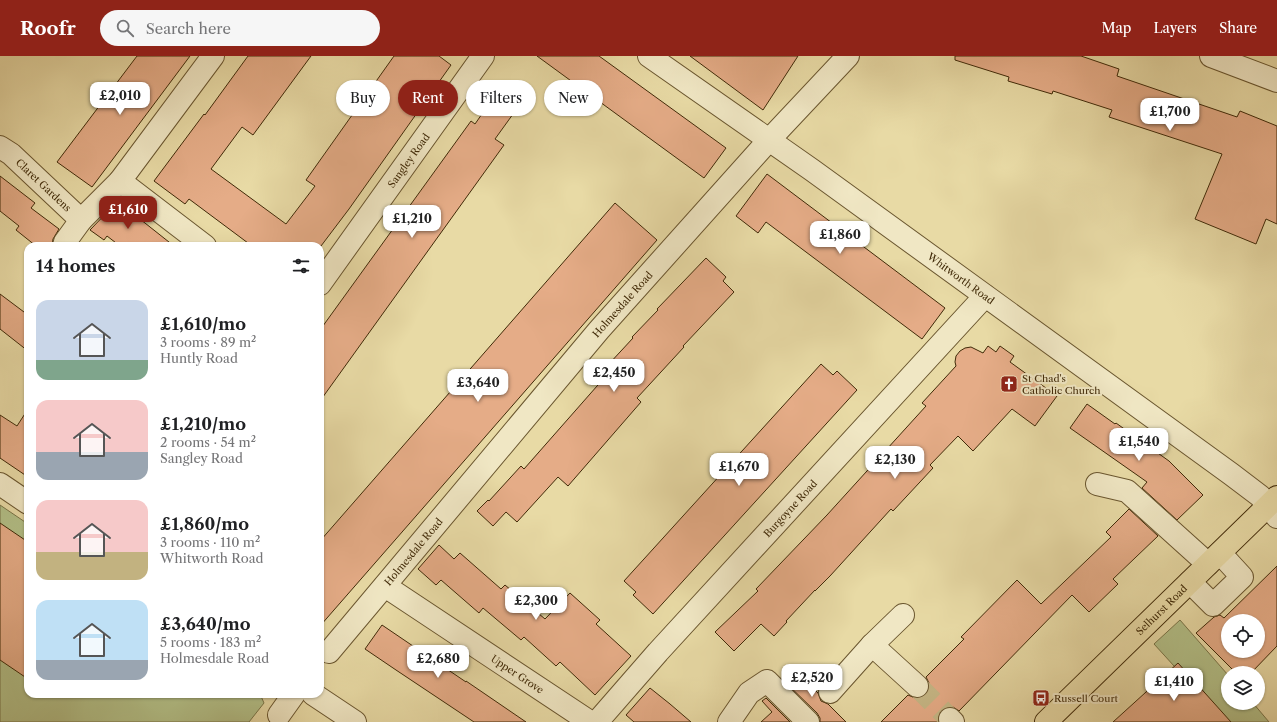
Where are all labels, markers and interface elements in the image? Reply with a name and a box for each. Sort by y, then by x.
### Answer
search box [100,10,380,46]
text: Roofr [20,17,76,40]
icon: search [114,17,136,39]
text: Search here [146,19,231,38]
text: Map [1101,19,1131,37]
text: Layers [1153,19,1197,37]
text: Share [1219,19,1257,37]
chip: Buy [336,80,390,116]
chip: Rent [398,80,458,116]
chip: Filters [466,80,536,116]
chip: New [544,80,603,116]
pin: £2,010 [87,82,153,116]
text: £2,010 [99,87,141,103]
pin: £1,700 [1137,98,1203,132]
text: £1,700 [1149,103,1191,119]
street label: Sangley Road [385,131,433,190]
street label: Claret Gardens [13,156,74,215]
pin: £1,610 [95,196,161,230]
text: £1,610 [108,201,148,217]
pin: £1,210 [379,205,445,239]
text: £1,210 [392,210,432,226]
pin: £1,860 [807,221,873,255]
text: £1,860 [819,226,861,242]
street label: Whitworth Road [924,249,997,307]
icon: filters [290,255,312,277]
text: 14 homes [36,256,115,276]
street label: Holmesdale Road [590,269,655,340]
text: £1,610/mo [160,314,246,334]
icon: home [68,316,116,364]
text: 3 rooms · 89 m² [160,334,256,350]
text: Huntly Road [160,350,238,366]
pin: £2,450 [581,359,647,393]
text: £2,450 [592,364,636,380]
pin: £3,640 [445,369,511,403]
place label: St Chad's Catholic Church [1022,372,1101,397]
text: £3,640 [456,374,500,390]
church icon: St Chad's Catholic Church [999,374,1019,394]
text: £1,210/mo [160,414,246,434]
icon: home [68,416,116,464]
pin: £1,540 [1106,428,1172,462]
text: £1,540 [1118,433,1160,449]
text: 2 rooms · 54 m² [160,434,256,450]
pin: £2,130 [862,446,928,480]
text: Sangley Road [160,450,243,466]
text: £2,130 [874,451,916,467]
pin: £1,670 [706,453,772,487]
text: £1,670 [719,458,759,474]
street label: Burgoyne Road [761,477,820,540]
text: £1,860/mo [160,514,249,534]
icon: home [68,516,116,564]
street label: Holmesdale Road [382,516,446,588]
text: 3 rooms · 110 m² [160,534,260,550]
text: Whitworth Road [160,550,263,566]
street label: Selhurst Road [1133,582,1190,638]
pin: £2,300 [503,587,569,621]
text: £2,300 [514,592,558,608]
text: £3,640/mo [160,614,251,634]
map controls [1221,614,1265,710]
button: locate [1221,614,1265,658]
icon: home [68,616,116,664]
text: 5 rooms · 183 m² [160,634,261,650]
pin: £2,680 [405,645,471,679]
text: Holmesdale Road [160,650,269,666]
text: £2,680 [416,650,460,666]
street label: Upper Grove [488,652,547,697]
pin: £2,520 [779,664,845,698]
button: layers [1221,666,1265,710]
pin: £1,410 [1141,668,1207,702]
text: £2,520 [790,669,834,685]
text: £1,410 [1154,673,1194,689]
bus stop icon: Russell Court [1031,688,1051,708]
place label: Russell Court [1054,692,1119,705]

